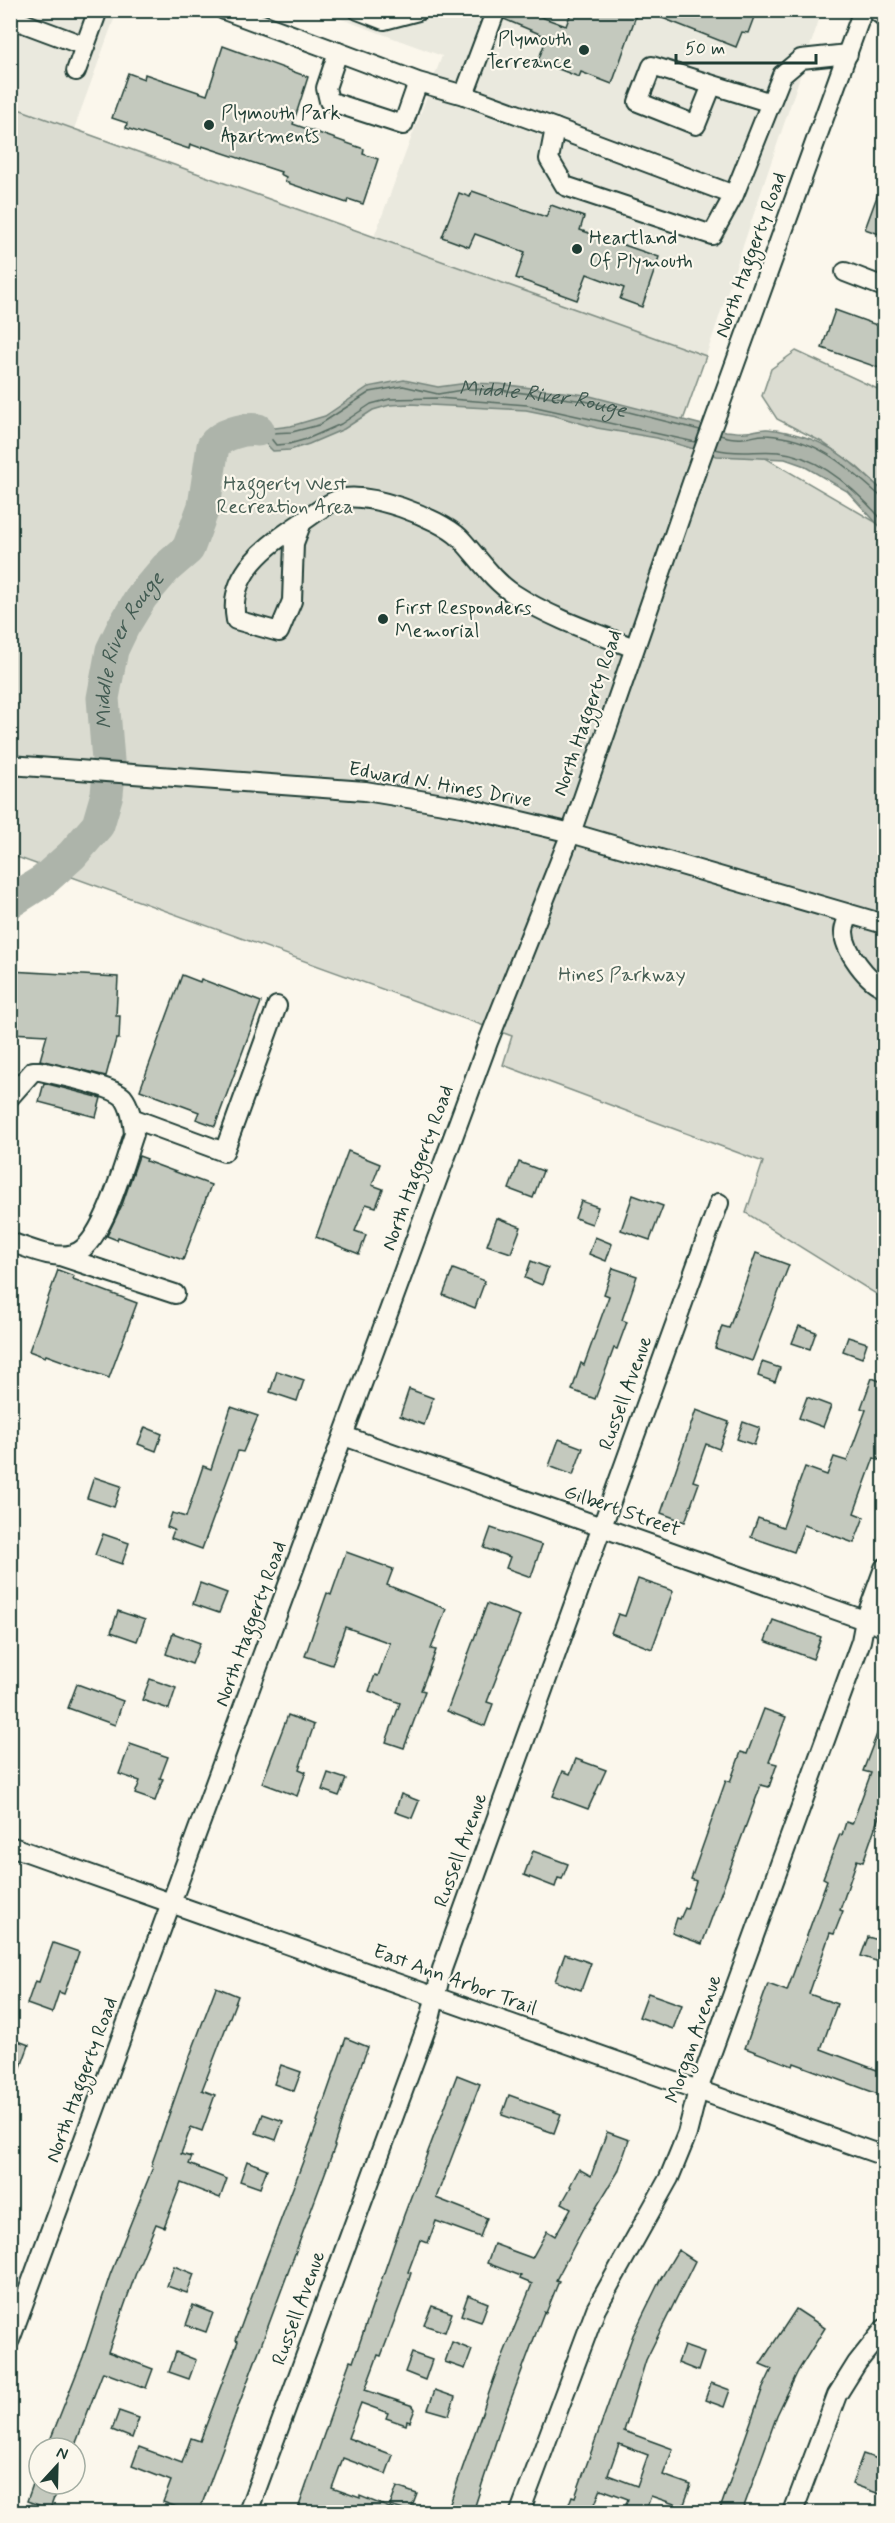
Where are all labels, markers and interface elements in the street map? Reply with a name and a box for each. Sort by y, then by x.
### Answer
place label: Plymouth Terreance [487,26,572,76]
scale bar [676,27,816,65]
text: 50 m [685,37,725,61]
marker: Plymouth Terreance [577,43,591,57]
place label: Plymouth Park Apartments [221,100,341,151]
marker: Plymouth Park Apartments [202,118,216,132]
street label: North Haggerty Road [709,169,795,342]
place label: Heartland Of Plymouth [589,225,693,275]
marker: Heartland Of Plymouth [570,242,584,256]
water label: Middle River Rouge [459,375,630,425]
park label: Haggerty West Recreation Area [217,471,353,521]
water label: Middle River Rouge [89,566,171,730]
place label: First Responders Memorial [395,595,532,645]
marker: First Responders Memorial [376,612,390,626]
street label: North Haggerty Road [547,626,631,800]
street label: Edward N. Hines Drive [346,756,534,814]
park label: Hines Parkway [558,962,686,989]
street label: North Haggerty Road [376,1082,462,1255]
street label: Russell Avenue [593,1332,659,1454]
street label: Gilbert Street [560,1478,684,1544]
street label: North Haggerty Road [209,1538,295,1711]
street label: Russell Avenue [428,1789,494,1911]
street label: East Ann Arbor Trail [369,1938,541,2022]
street label: Morgan Avenue [659,1971,730,2107]
street label: North Haggerty Road [40,1994,126,2167]
street label: Russell Avenue [266,2247,332,2369]
north arrow [27,2436,87,2496]
text: N [53,2442,71,2465]

